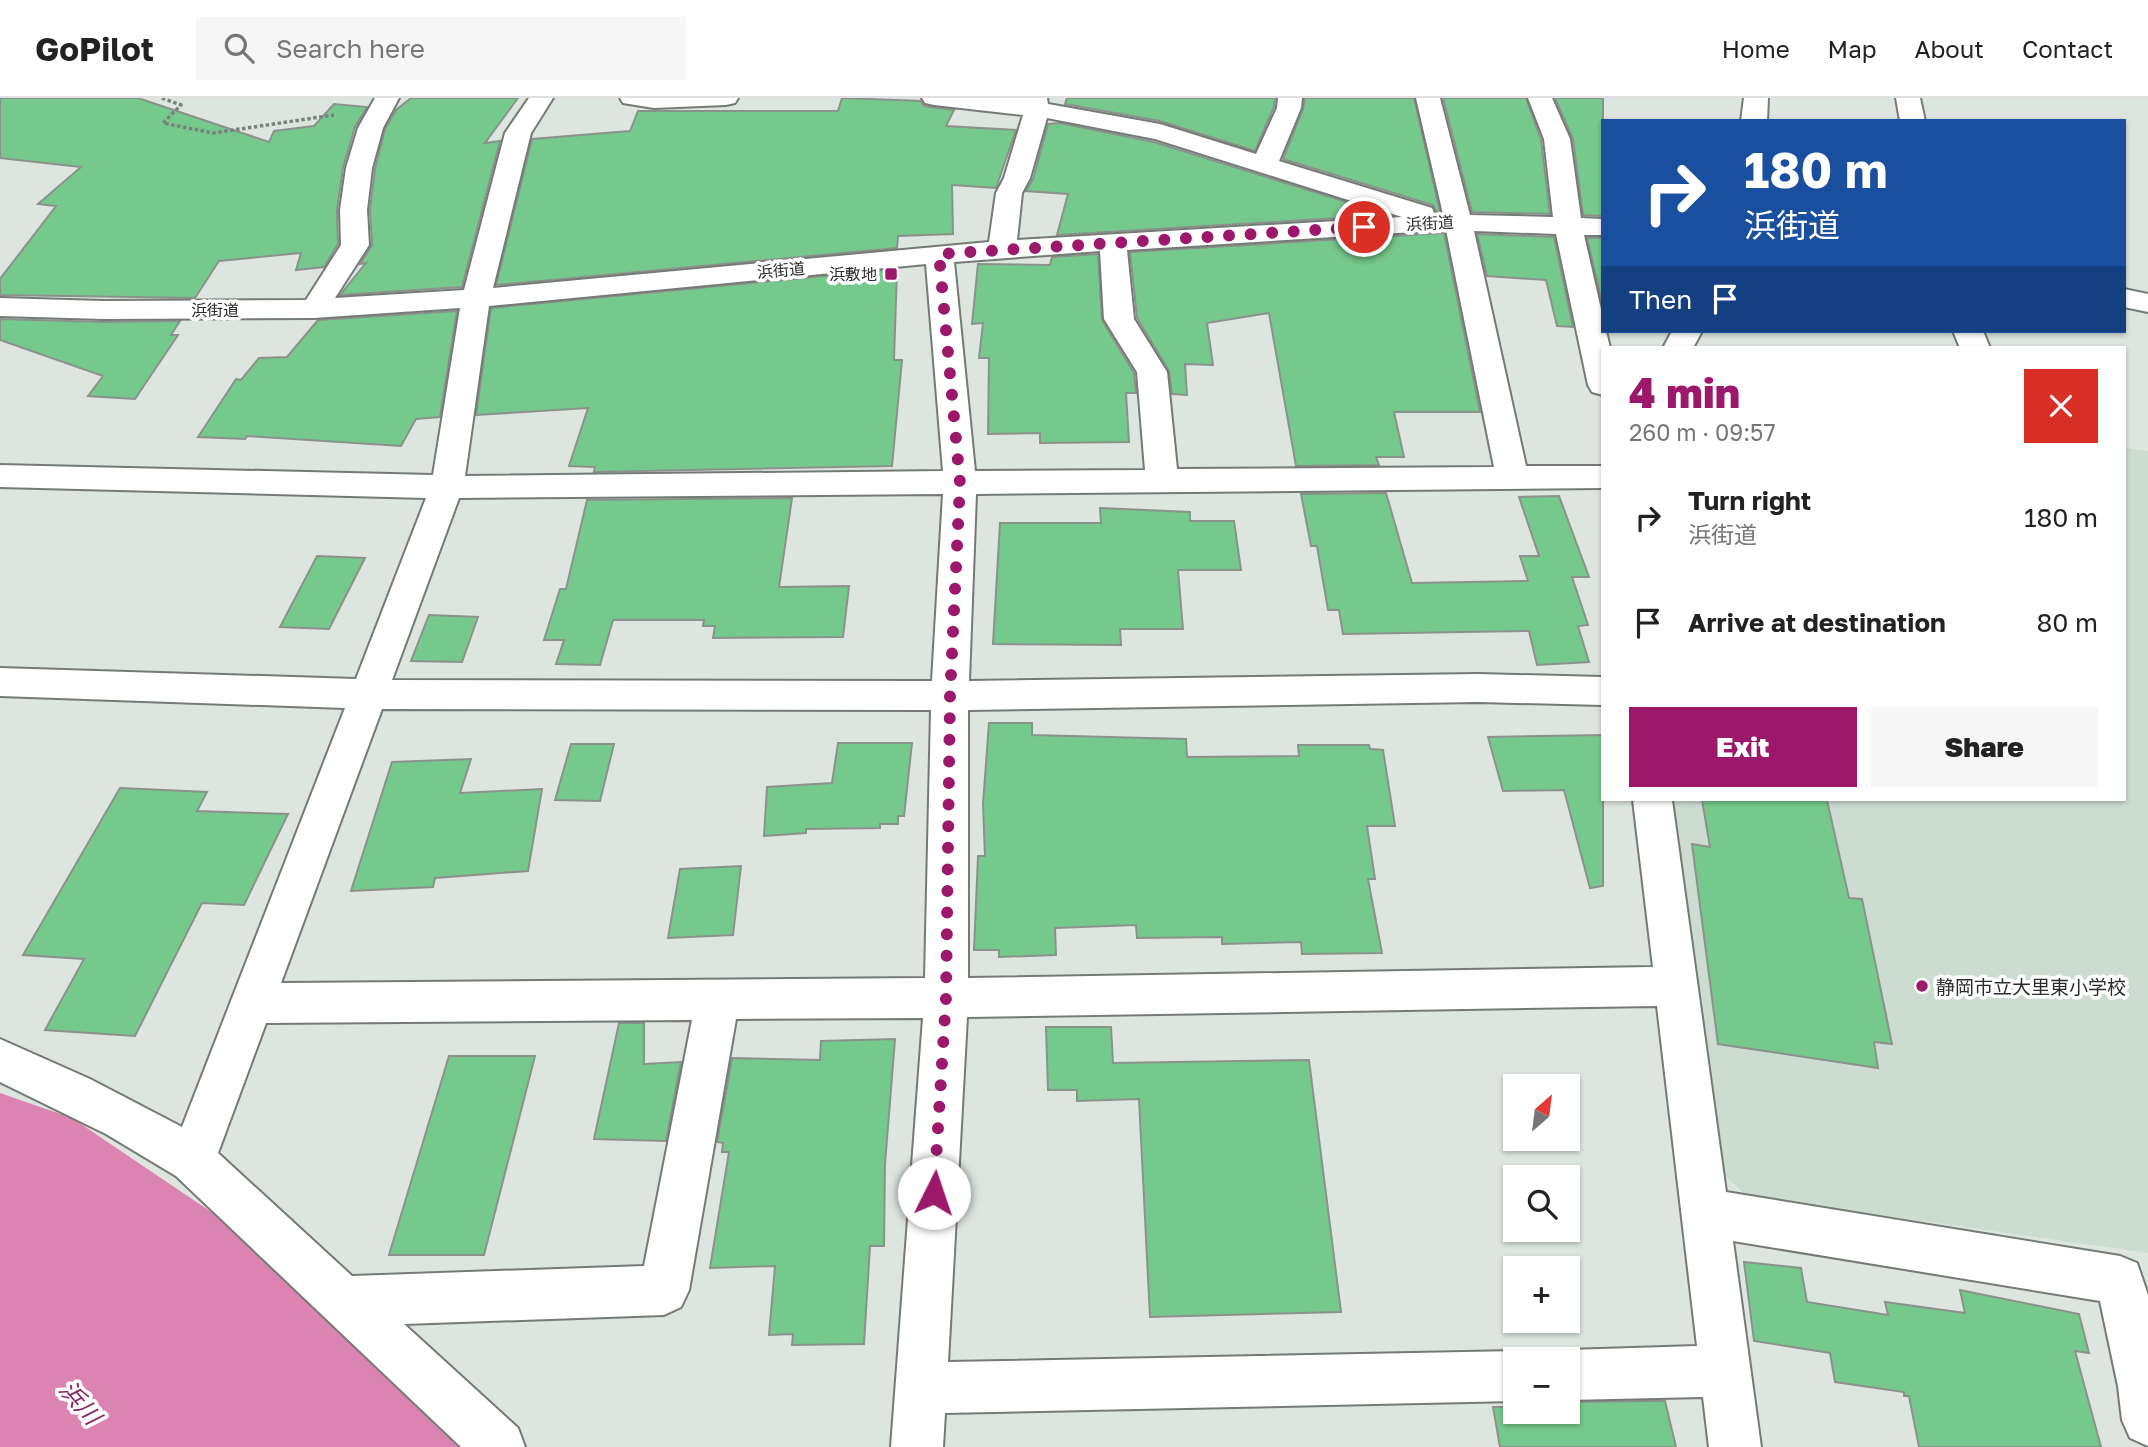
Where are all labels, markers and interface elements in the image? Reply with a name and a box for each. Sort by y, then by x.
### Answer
search box [196,17,686,80]
text: GoPilot [35,29,154,68]
icon: search [220,29,258,67]
text: Search here [276,33,425,64]
text: Home [1722,34,1790,63]
text: Map [1828,34,1877,63]
text: About [1915,34,1984,63]
text: Contact [2022,34,2113,63]
text: 180 m [1744,140,1888,199]
icon: right [1629,147,1720,238]
pin [1334,197,1394,257]
text: 浜街道 [1744,206,1840,244]
icon: arrive [1345,208,1383,246]
street label: 浜街道 [1406,212,1454,234]
street label: 浜街道 [756,258,806,282]
place label: 浜敷地 [829,264,877,284]
marker: 浜敷地 [883,266,899,282]
icon: arrive [1706,280,1744,318]
text: Then [1629,284,1692,315]
street label: 浜街道 [191,300,239,320]
text: 4 min [1629,367,1740,417]
button: close [2024,369,2098,443]
text: 260 m · 09:57 [1629,418,1776,446]
text: Turn right [1688,485,1811,516]
icon: right [1629,499,1667,537]
text: 180 m [2024,502,2098,533]
text: 浜街道 [1688,520,1757,548]
icon: arrive [1629,604,1667,642]
text: Arrive at destination [1688,607,1946,638]
text: 80 m [2037,607,2098,638]
button: Exit [1629,707,1857,787]
button: Share [1871,707,2098,787]
place label: 静岡市立大里東小学校 [1936,975,2126,998]
marker: 静岡市立大里東小学校 [1914,978,1930,994]
north arrow [1503,1074,1580,1152]
map controls [1503,1074,1580,1424]
position arrow [897,1156,971,1230]
button: search [1503,1165,1580,1242]
button: + [1503,1256,1580,1333]
button: − [1503,1347,1580,1424]
water label: 浜川 [54,1374,110,1432]

